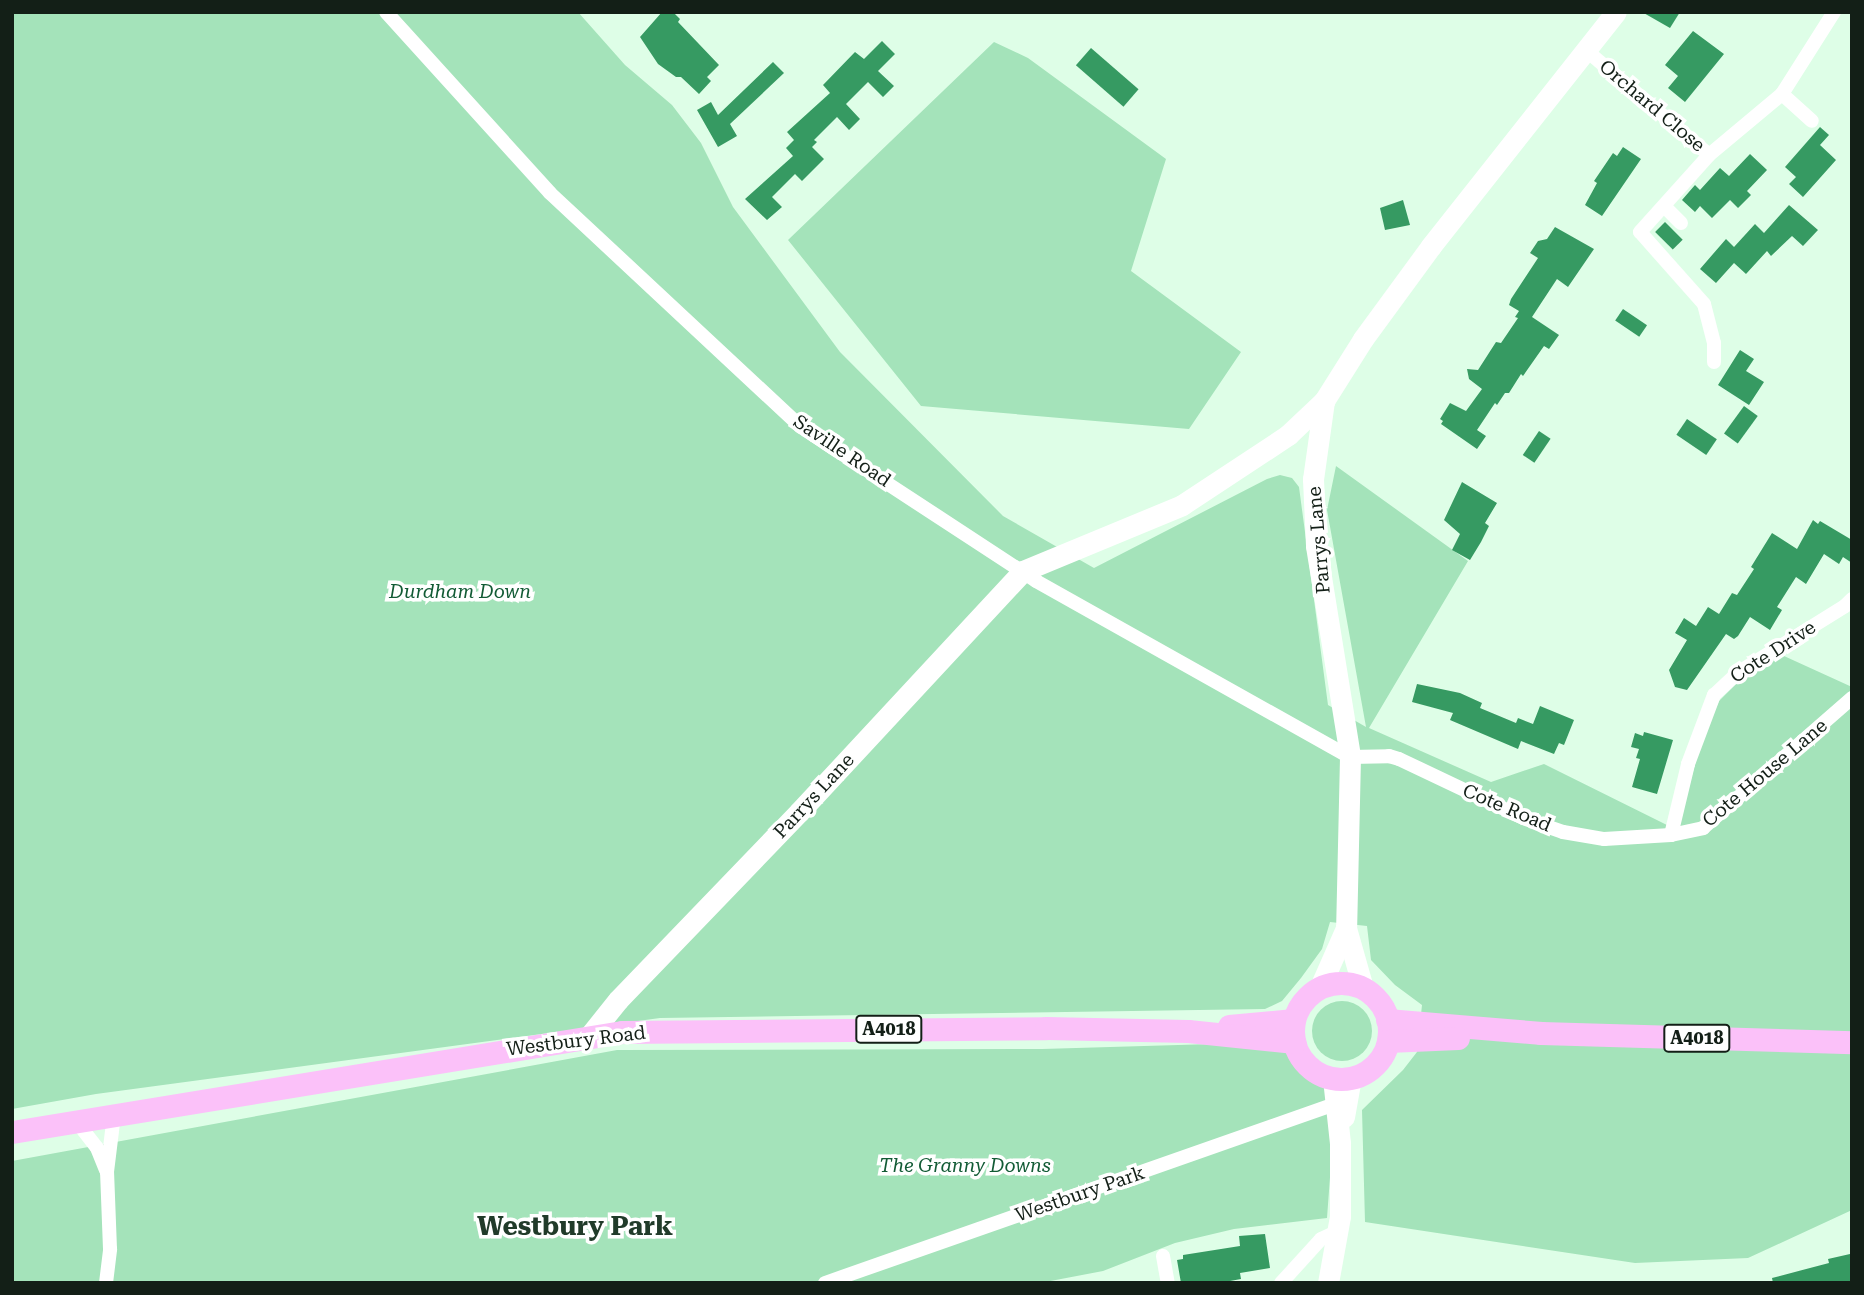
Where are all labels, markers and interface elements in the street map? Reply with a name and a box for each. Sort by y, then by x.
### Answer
street label: Orchard Close [1594,55,1710,157]
street label: Saville Road [789,410,895,492]
street label: Parrys Lane [1303,485,1335,595]
park label: Durdham Down [389,581,531,603]
street label: Cote Drive [1726,616,1820,688]
street label: Cote House Lane [1698,714,1832,832]
street label: Parrys Lane [769,749,859,843]
street label: Cote Road [1459,779,1555,837]
road number: A4018 [854,1014,924,1044]
street label: Westbury Road [505,1021,647,1061]
road number: A4018 [1662,1023,1732,1052]
park label: The Granny Downs [879,1155,1051,1177]
street label: Westbury Park [1012,1161,1148,1227]
district label: Westbury Park [477,1211,673,1243]

